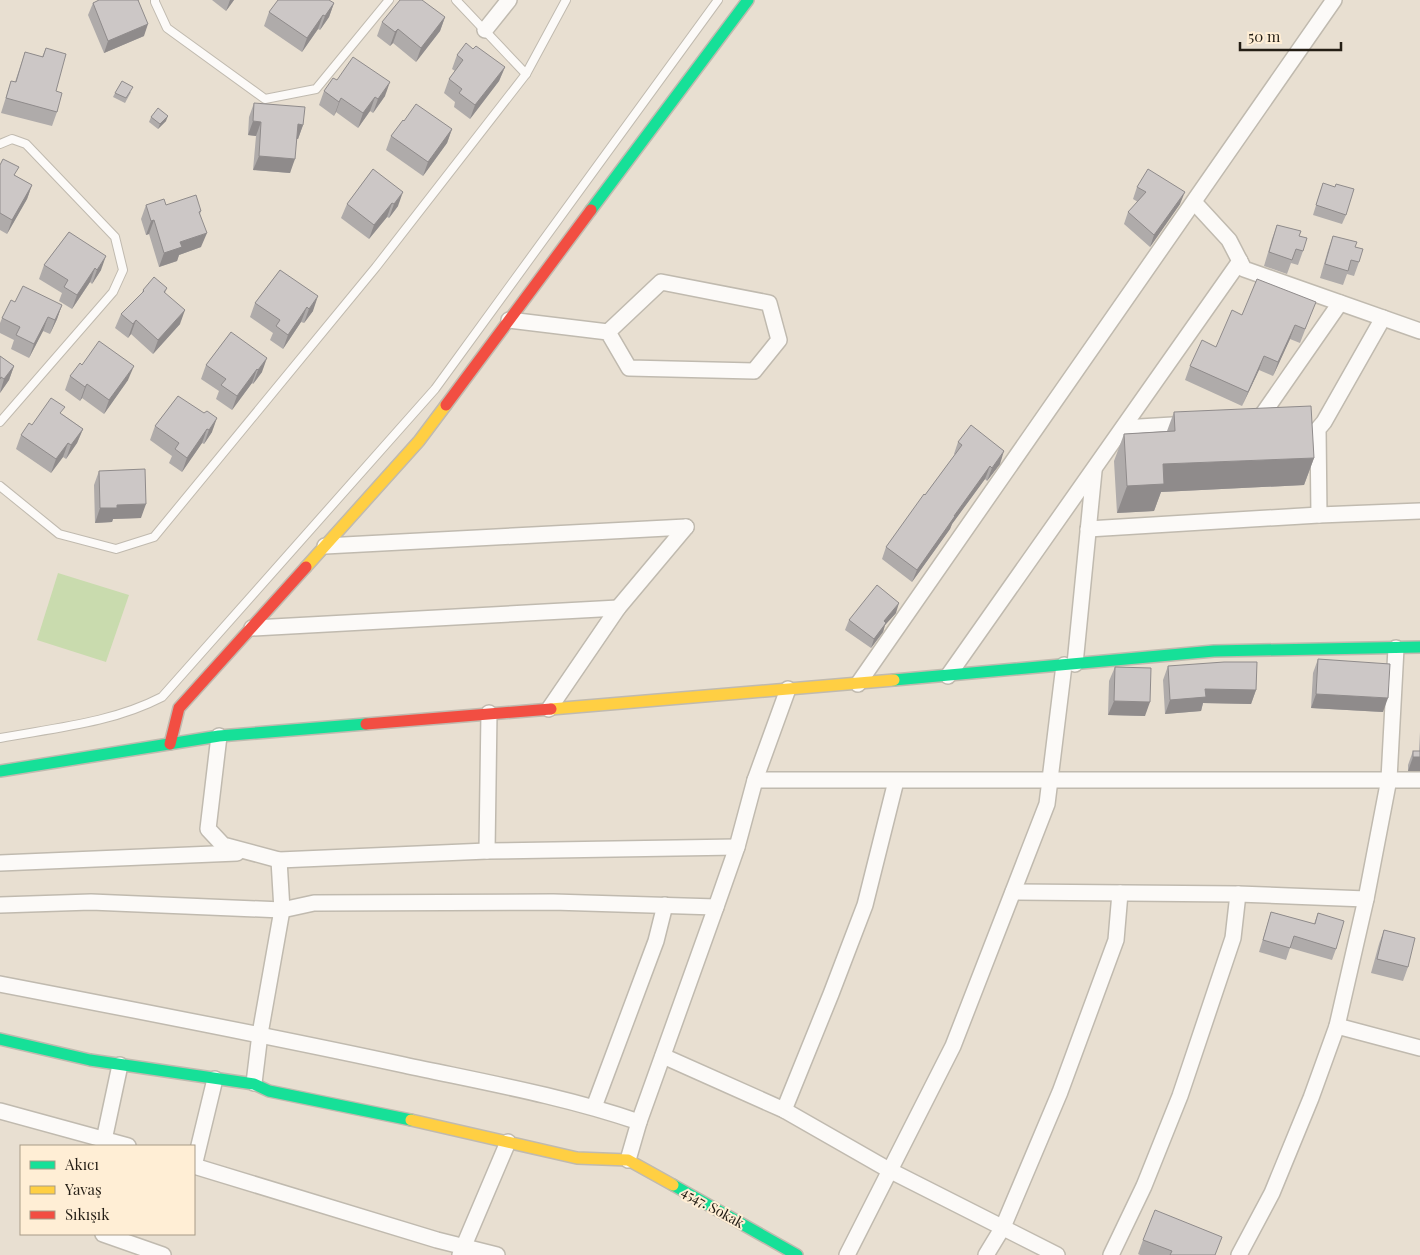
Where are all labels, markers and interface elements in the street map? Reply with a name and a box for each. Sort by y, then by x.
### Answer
scale bar [1240,20,1341,52]
text: 50 m [1248,26,1281,46]
legend [20,1145,195,1235]
text: Akıcı [64,1154,99,1174]
text: Yavaş [64,1179,102,1199]
street label: 4547. Sokak [678,1182,748,1232]
text: Sıkışık [65,1204,110,1224]

